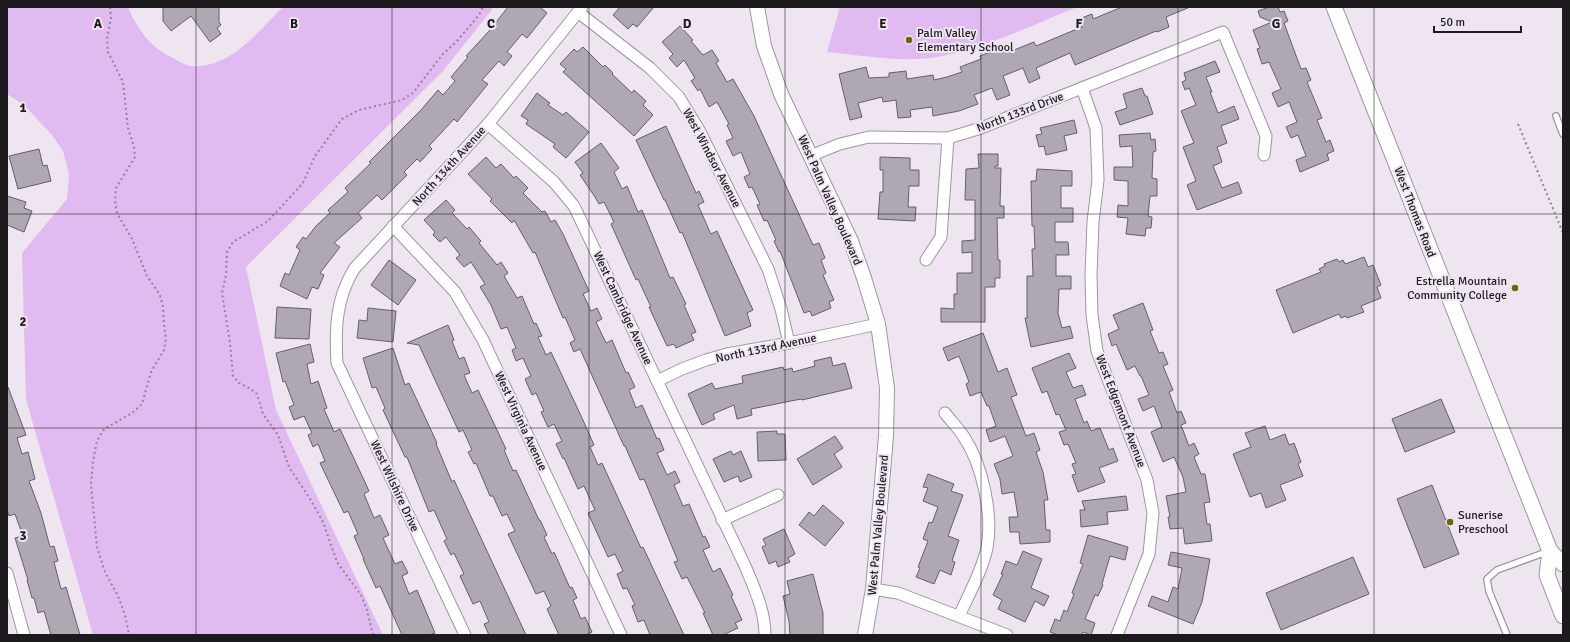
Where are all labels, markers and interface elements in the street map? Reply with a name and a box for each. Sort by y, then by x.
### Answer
scale bar [1434,8,1521,34]
text: 50 m [1440,15,1465,30]
text: A [94,16,103,32]
text: B [290,16,298,32]
text: C [487,16,495,32]
text: D [683,16,692,32]
text: E [879,16,887,32]
text: F [1076,16,1083,32]
text: G [1272,16,1280,32]
place label: Palm Valley Elementary School [917,26,1014,55]
marker: Palm Valley Elementary School [904,35,914,45]
street label: North 133rd Drive [975,89,1066,136]
text: 1 [19,100,27,116]
street label: West Windsor Avenue [679,106,744,210]
street label: North 134th Avenue [409,123,489,210]
street label: West Palm Valley Boulevard [794,133,865,268]
street label: West Thomas Road [1390,165,1439,260]
street label: West Cambridge Avenue [590,249,655,367]
place label: Estrella Mountain Community College [1407,274,1507,303]
marker: Estrella Mountain Community College [1510,283,1520,293]
text: 2 [19,314,27,330]
street label: North 133rd Avenue [714,330,818,367]
street label: West Edgemont Avenue [1092,353,1149,470]
street label: West Virginia Avenue [491,369,550,473]
street label: West Wilshire Drive [367,438,422,534]
street label: West Palm Valley Boulevard [865,454,892,596]
place label: Sunerise Preschool [1458,508,1509,537]
marker: Sunerise Preschool [1445,517,1455,527]
text: 3 [19,528,27,544]

